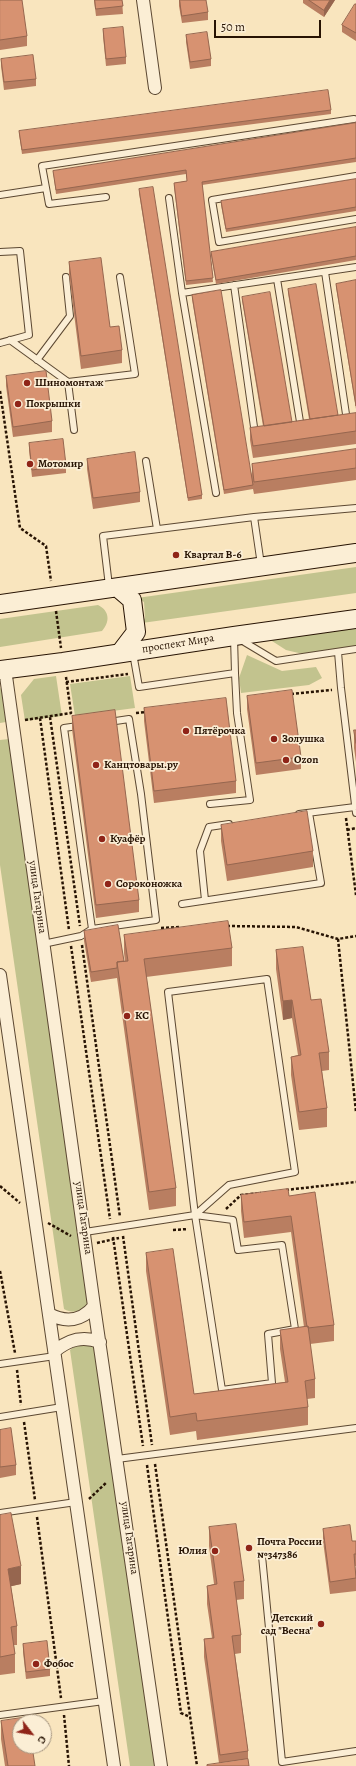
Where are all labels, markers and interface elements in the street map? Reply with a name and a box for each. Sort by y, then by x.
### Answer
scale bar [216,12,323,38]
text: 50 m [221,19,245,35]
place label: Шиномонтаж [35,376,104,390]
marker: Шиномонтаж [22,378,32,388]
place label: Покрышки [26,397,80,411]
marker: Покрышки [13,399,23,409]
place label: Мотомир [38,457,83,471]
marker: Мотомир [25,459,35,469]
place label: Квартал В-6 [184,548,242,562]
marker: Квартал В-6 [171,550,181,560]
street label: проспект Мира [141,632,215,656]
place label: Пятёрочка [194,724,246,738]
marker: Пятёрочка [181,726,191,736]
place label: Золушка [282,732,325,746]
marker: Золушка [269,734,279,744]
place label: Ozon [294,753,318,767]
marker: Ozon [281,755,291,765]
place label: Канцтовары.ру [104,758,178,772]
marker: Канцтовары.ру [91,760,101,770]
place label: Куафёр [110,832,145,846]
marker: Куафёр [97,834,107,844]
street label: улица Гагарина [25,860,49,934]
place label: Сороконожка [116,877,182,891]
marker: Сороконожка [103,879,113,889]
place label: КС [135,1009,149,1023]
marker: КС [122,1011,132,1021]
street label: улица Гагарина [71,1181,95,1255]
street label: улица Гагарина [117,1501,141,1575]
place label: Почта России №347386 [257,1535,322,1561]
marker: Почта России №347386 [244,1543,254,1553]
place label: Юлия [178,1544,207,1558]
marker: Юлия [210,1546,220,1556]
place label: Детский сад "Весна" [261,1611,313,1637]
marker: Детский сад "Весна" [316,1619,326,1629]
place label: Фобос [44,1657,74,1671]
marker: Фобос [31,1659,41,1669]
north arrow [12,1714,52,1754]
text: С [34,1733,50,1747]

